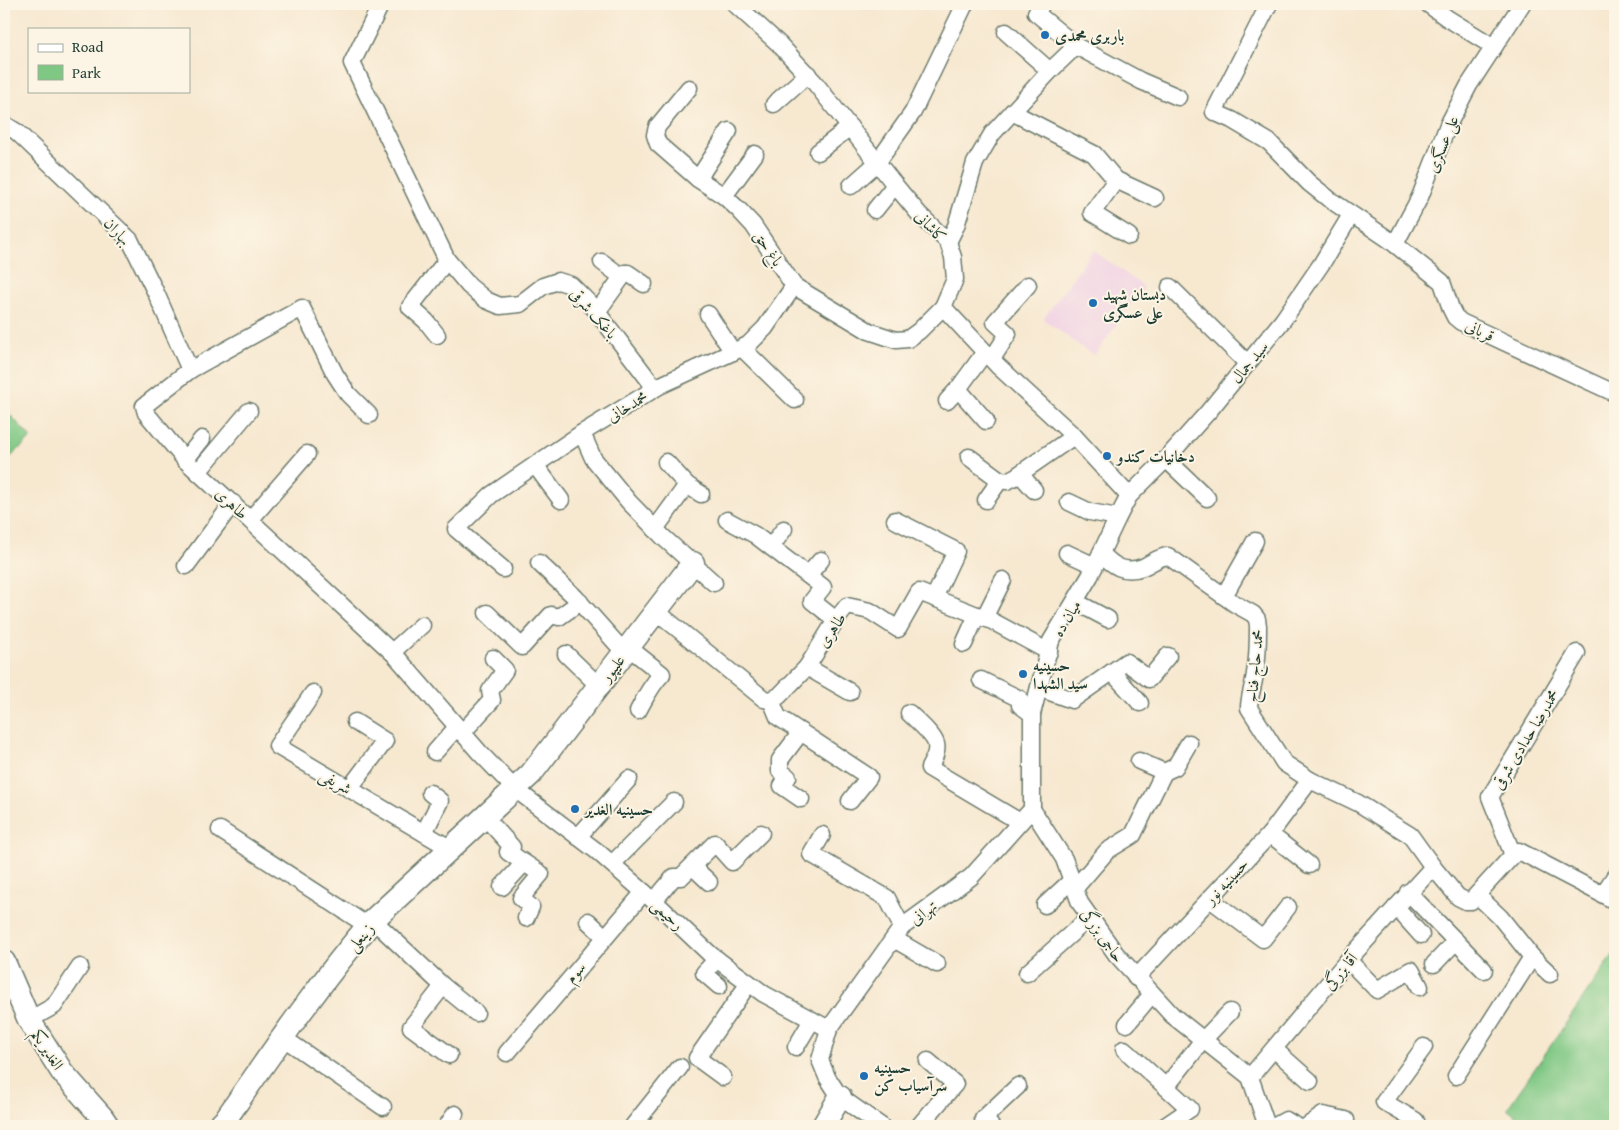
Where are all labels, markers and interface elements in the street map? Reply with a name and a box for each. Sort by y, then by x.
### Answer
place label: باربری محمدی [1055,23,1124,47]
legend [28,28,190,92]
marker: باربری محمدی [1039,29,1051,41]
text: Road [72,36,103,57]
text: Park [72,62,101,83]
street label: علی عسگری [1420,112,1464,176]
street label: کاشانی [910,204,952,248]
street label: بهاران [99,211,137,251]
street label: باغ حق [746,225,790,272]
street label: باغک شرقی [564,282,624,344]
place label: دبستان شهید علی عسگری [1103,282,1166,325]
marker: دبستان شهید علی عسگری [1087,297,1099,309]
street label: قربانی [1461,313,1499,347]
street label: سید جمال [1224,335,1274,389]
street label: محمدخانی [602,384,652,428]
place label: دخانیات کندو [1115,444,1195,468]
marker: دخانیات کندو [1101,450,1113,462]
street label: طاهری [210,481,254,525]
street label: میان ده [1046,595,1086,641]
street label: طاهری [811,608,851,652]
street label: محمد حاج فناح [1239,629,1272,704]
street label: علیپور [592,649,630,688]
place label: حسینیه سید الشهدا [1033,653,1088,695]
marker: حسینیه سید الشهدا [1017,668,1029,680]
street label: محمدرضا حدادی شرقی [1486,684,1564,794]
street label: شریفی [315,762,357,800]
place label: حسینیه الغدیر [583,797,653,821]
marker: حسینیه الغدیر [569,803,581,815]
street label: حسینیه نور [1197,852,1254,911]
street label: رحیمی [646,892,690,936]
street label: تهرانی [904,894,942,930]
street label: حاجی بزرگی [1075,903,1131,967]
street label: زینعلی [341,917,379,957]
street label: آقا بزرگی [1317,946,1364,995]
street label: سوم [559,956,593,990]
street label: الغدیر یکم [22,1024,70,1077]
place label: حسینیه سرآسیاب کن [874,1055,947,1097]
marker: حسینیه سرآسیاب کن [858,1070,870,1082]

